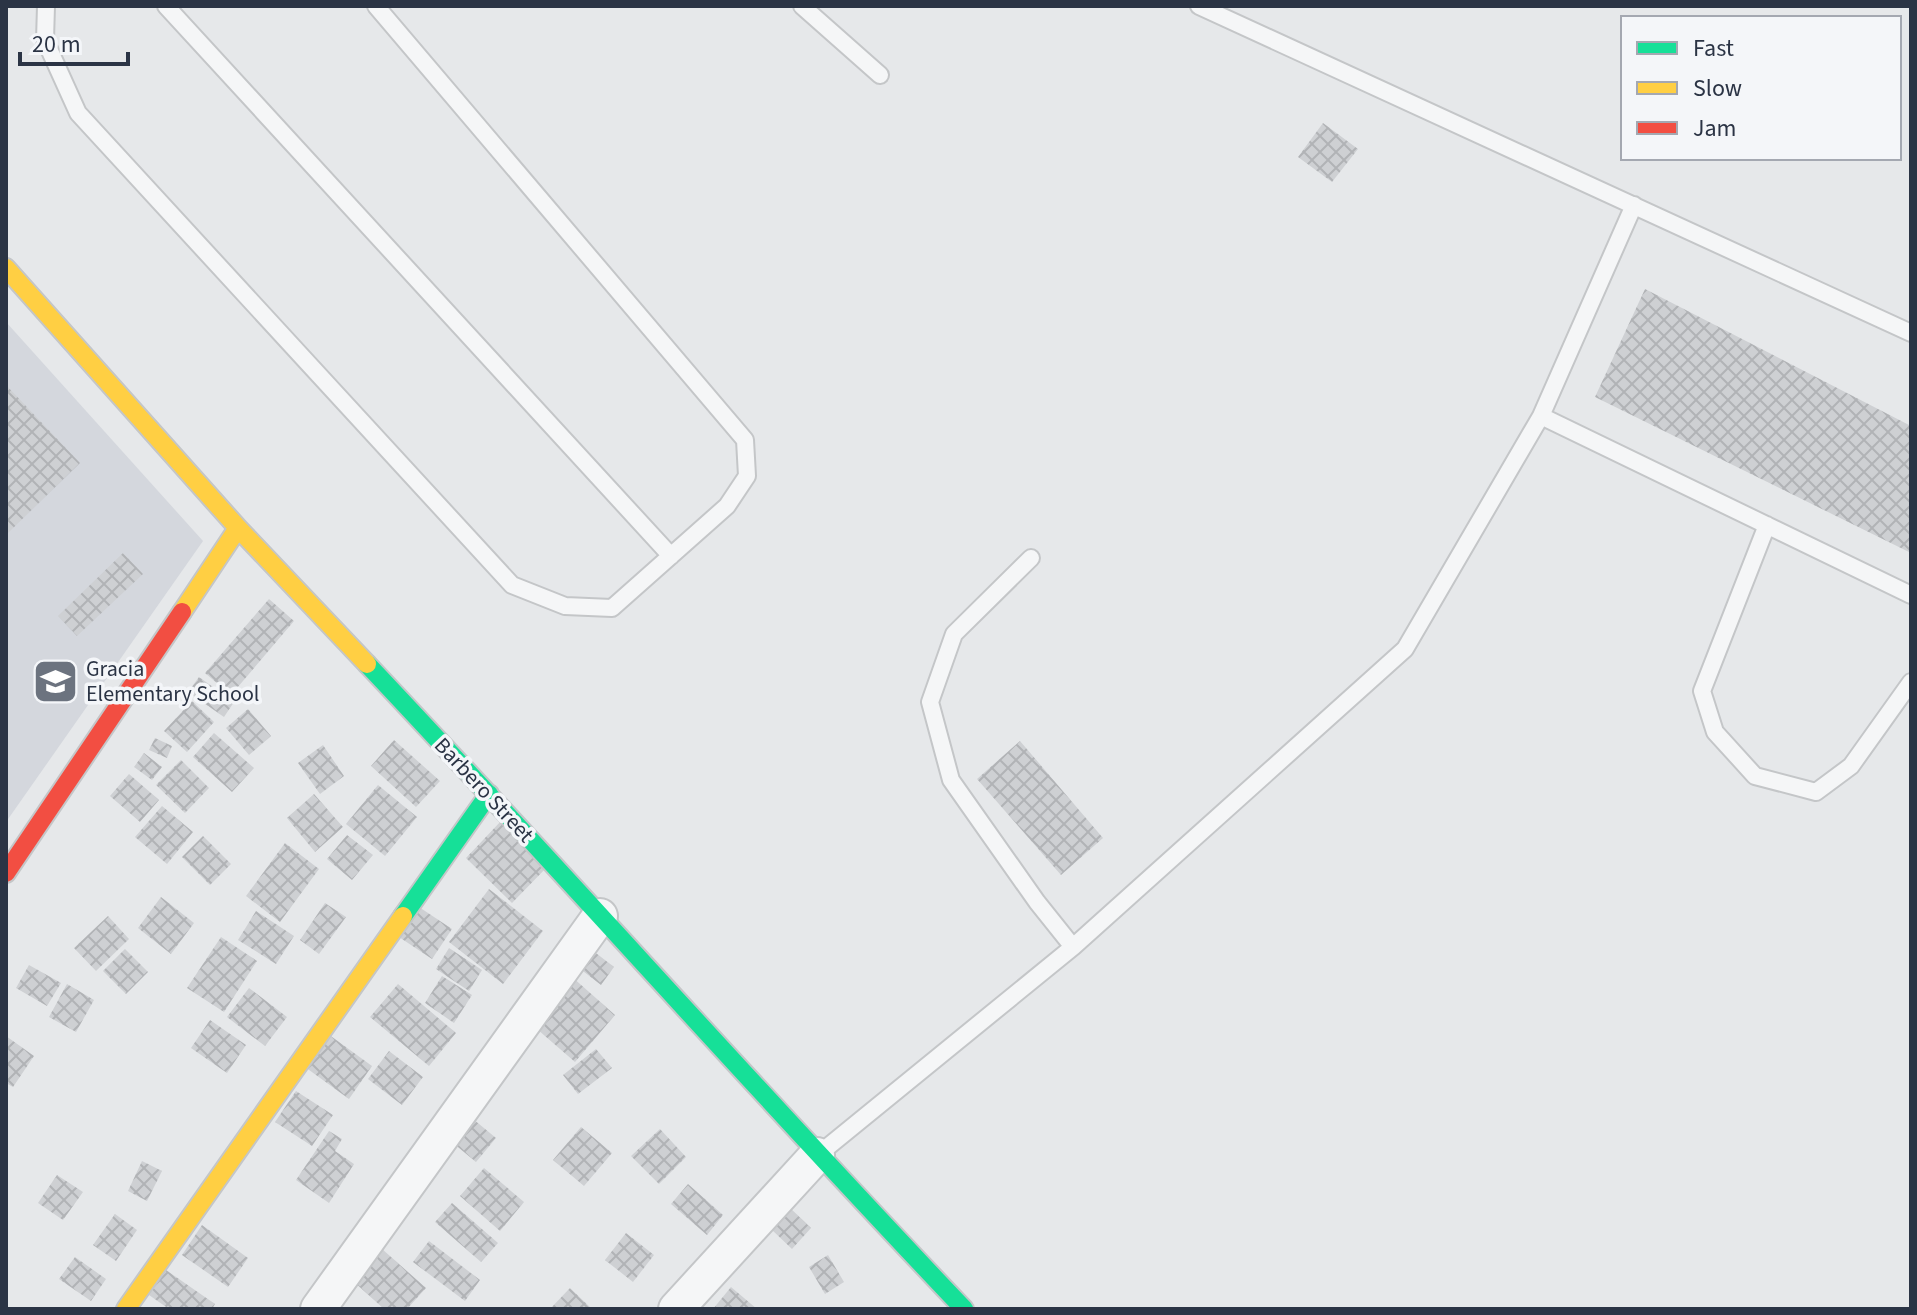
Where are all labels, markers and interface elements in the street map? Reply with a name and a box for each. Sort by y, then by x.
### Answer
scale bar [20,16,128,66]
legend [1621,16,1901,160]
text: 20 m [32,27,81,62]
text: Fast [1693,31,1734,66]
text: Slow [1693,71,1742,106]
text: Jam [1693,111,1737,146]
place label: Gracia Elementary School [86,653,259,710]
school or university icon: Gracia Elementary School [31,658,79,706]
street label: Barbero Street [427,730,542,850]

